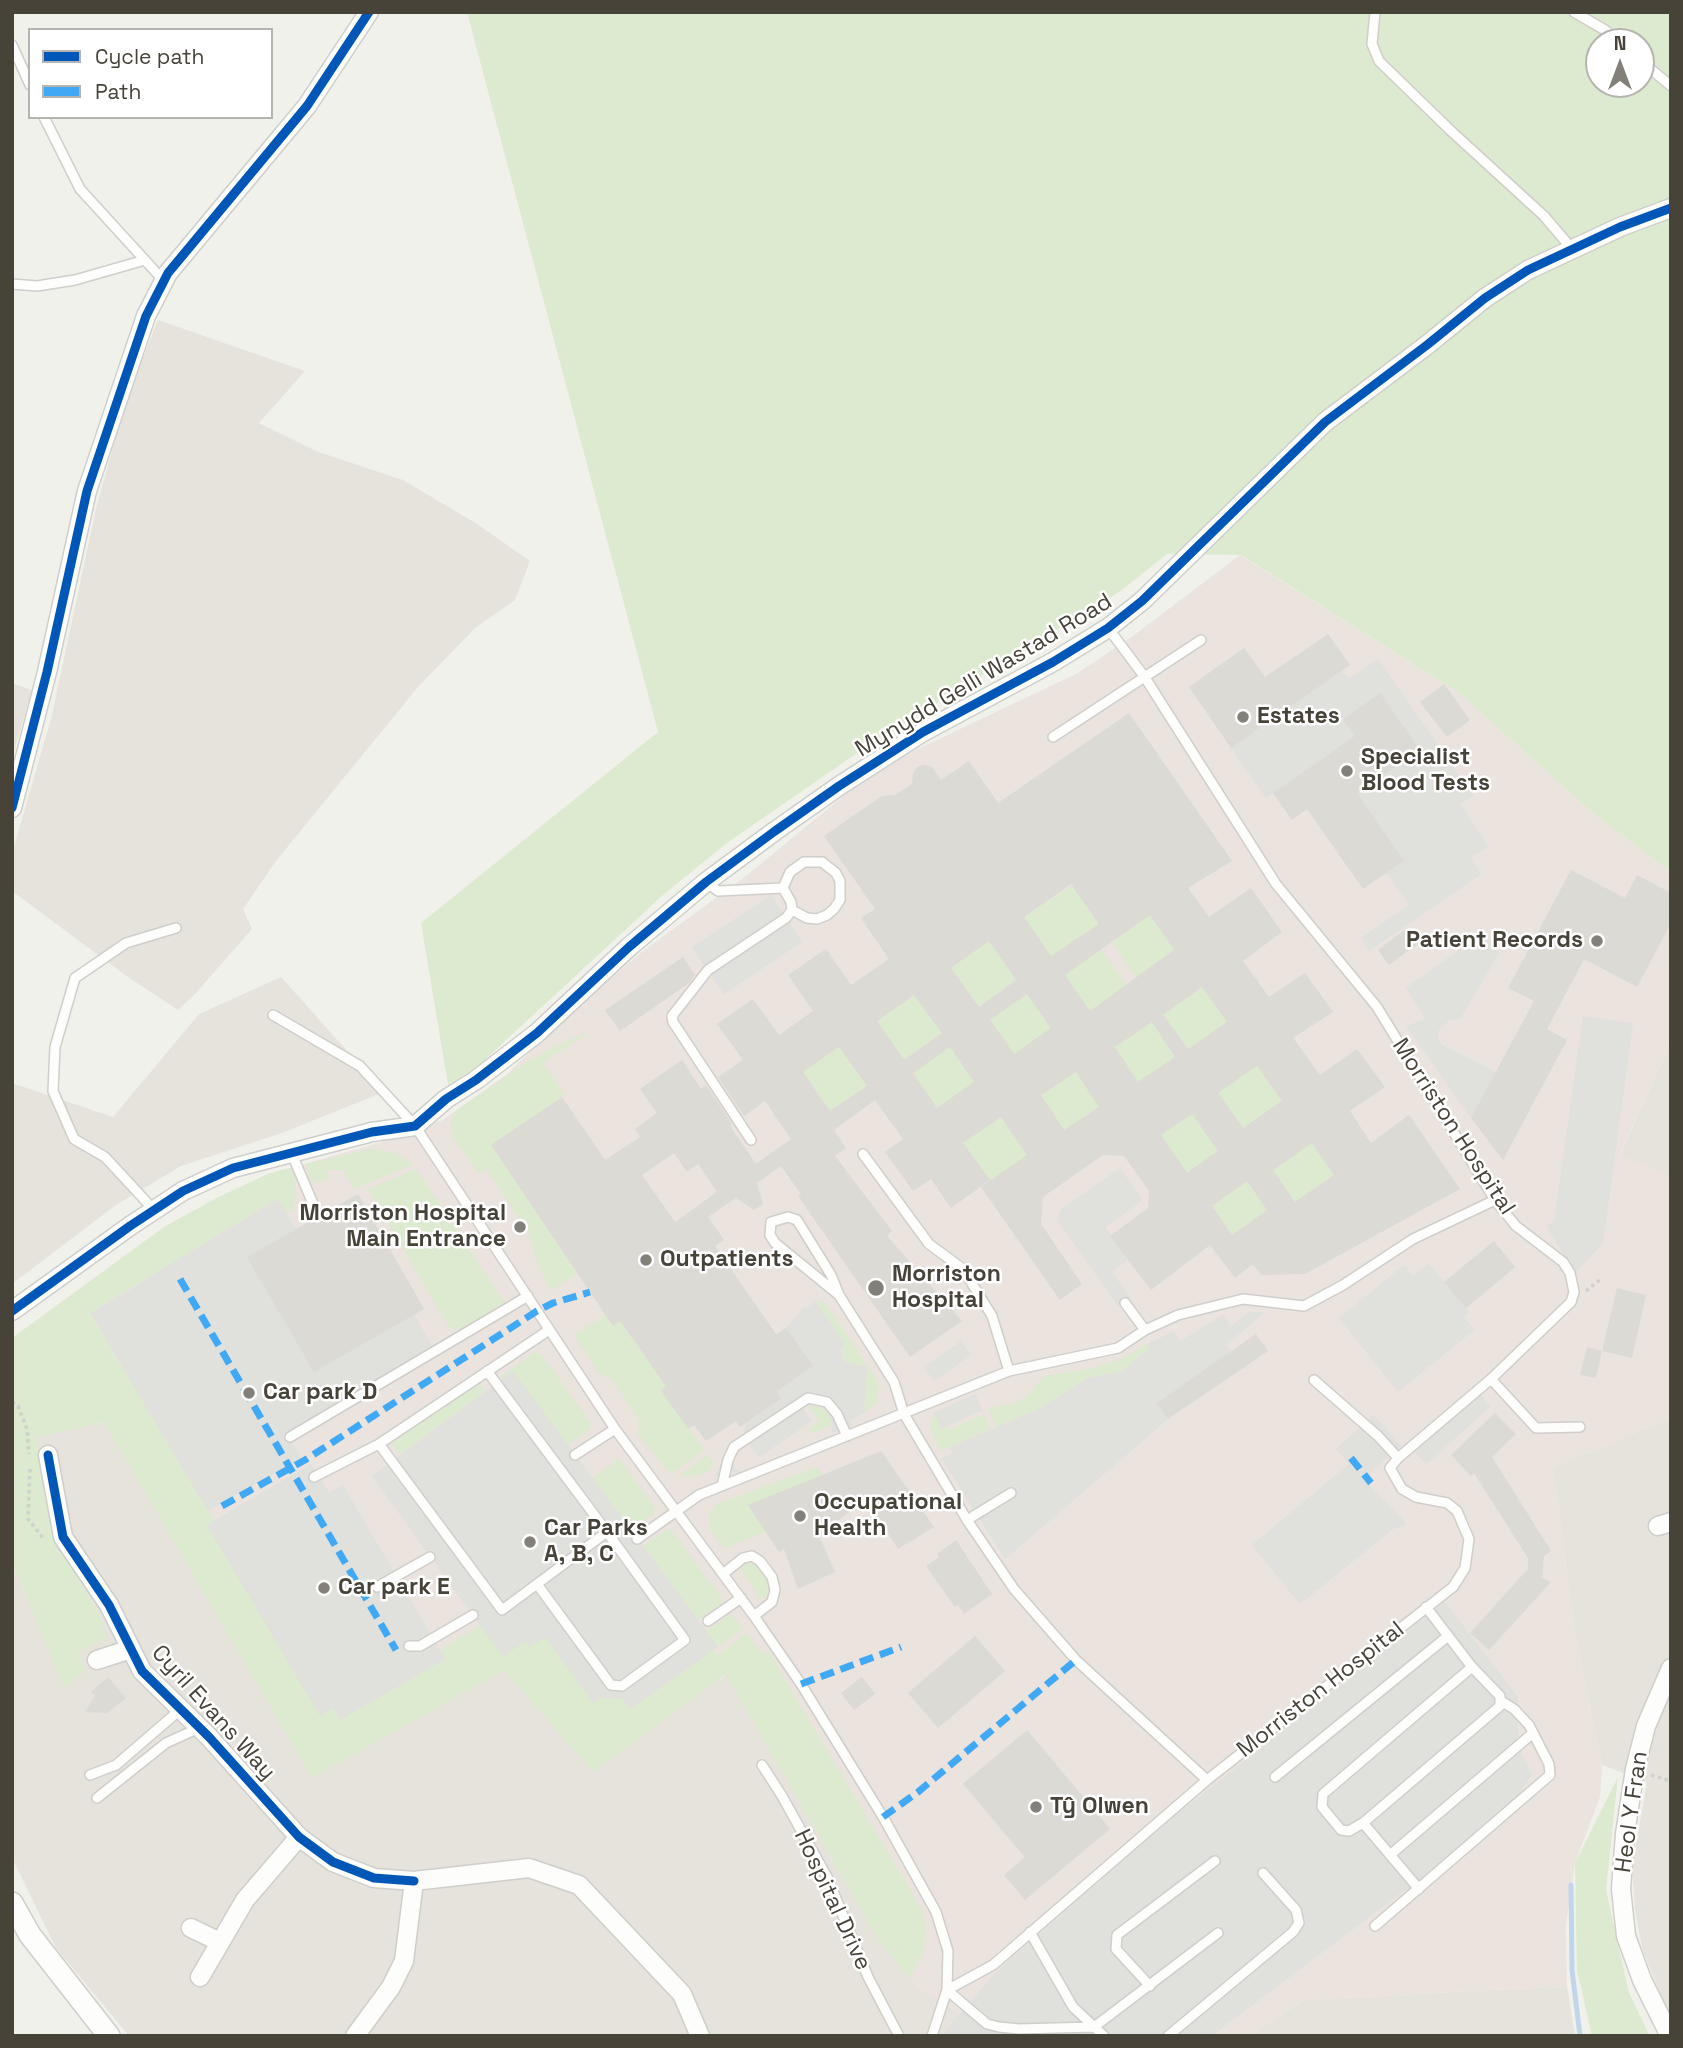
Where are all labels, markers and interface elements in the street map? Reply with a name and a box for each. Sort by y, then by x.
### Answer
legend [28,28,273,119]
north arrow [1585,28,1655,98]
text: N [1614,31,1626,56]
text: Cycle path [95,43,204,70]
text: Path [95,78,141,105]
street label: Mynydd Gelli Wastad Road [851,588,1117,764]
place label: Estates [1257,703,1340,731]
marker: Estates [1235,709,1251,725]
place label: Specialist Blood Tests [1361,744,1490,798]
marker: Specialist Blood Tests [1339,763,1355,779]
place label: Patient Records [1406,927,1583,955]
marker: Patient Records [1589,933,1605,949]
street label: Morriston Hospital [1386,1034,1520,1220]
place label: Morriston Hospital Main Entrance [299,1200,506,1254]
marker: Morriston Hospital Main Entrance [512,1219,528,1235]
place label: Outpatients [660,1246,794,1274]
marker: Outpatients [638,1252,654,1268]
place label: Morriston Hospital [892,1261,1001,1315]
marker: Morriston Hospital [866,1278,886,1298]
place label: Car park D [263,1379,377,1407]
marker: Car park D [241,1385,257,1401]
place label: Occupational Health [814,1489,962,1543]
marker: Occupational Health [792,1508,808,1524]
place label: Car Parks A, B, C [544,1515,648,1569]
marker: Car Parks A, B, C [522,1534,538,1550]
place label: Car park E [338,1574,450,1602]
marker: Car park E [316,1580,332,1596]
street label: Morriston Hospital [1232,1616,1410,1764]
street label: Cyril Evans Way [145,1640,281,1786]
street label: Heol Y Fran [1610,1749,1654,1875]
place label: Tŷ Olwen [1050,1793,1149,1821]
marker: Tŷ Olwen [1028,1799,1044,1815]
street label: Hospital Drive [787,1825,877,1975]

